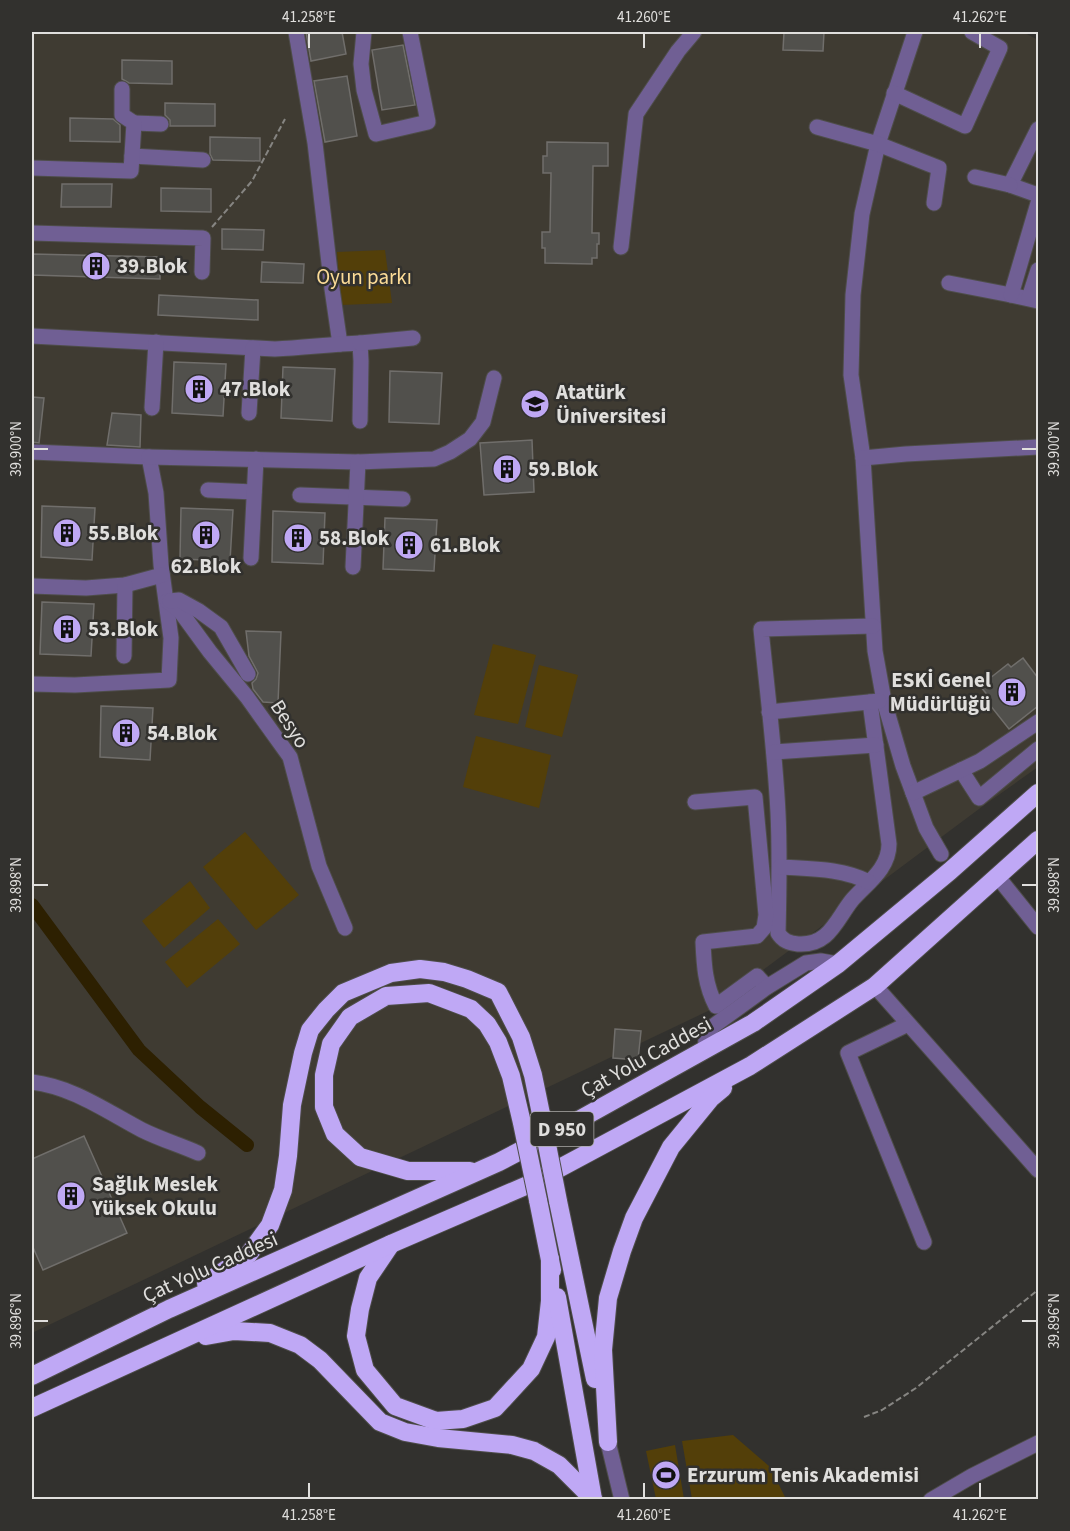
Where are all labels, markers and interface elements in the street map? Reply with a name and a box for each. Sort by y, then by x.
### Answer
text: 41.258°E [282,7,336,28]
text: 41.260°E [617,7,671,28]
text: 41.262°E [953,7,1007,28]
building icon: 39.Blok [80,250,112,282]
place label: 39.Blok [117,251,188,281]
park label: Oyun parkı [316,262,412,292]
building icon: 47.Blok [183,373,215,405]
place label: 47.Blok [220,374,291,404]
place label: Atatürk Üniversitesi [555,377,666,431]
school or university icon: Atatürk Üniversitesi [519,388,551,420]
text: 39.900°N [6,421,27,477]
text: 39.900°N [1044,421,1065,477]
building icon: 59.Blok [491,453,523,485]
place label: 59.Blok [528,454,599,484]
building icon: 55.Blok [51,517,83,549]
place label: 55.Blok [88,518,159,548]
building icon: 62.Blok [190,519,222,551]
building icon: 58.Blok [282,522,314,554]
place label: 58.Blok [319,523,390,553]
building icon: 61.Blok [393,529,425,561]
place label: 61.Blok [430,530,501,560]
place label: 62.Blok [171,551,242,581]
building icon: 53.Blok [51,613,83,645]
place label: 53.Blok [88,614,159,644]
place label: ESKİ Genel Müdürlüğü [890,665,991,719]
building icon: ESKİ Genel Müdürlüğü [996,676,1028,708]
street label: Besyo [263,694,317,754]
building icon: 54.Blok [110,717,142,749]
place label: 54.Blok [147,718,218,748]
text: 39.898°N [6,857,27,913]
text: 39.898°N [1044,857,1065,913]
street label: Çat Yolu Caddesi [575,1009,717,1105]
road number: D 950 [530,1112,594,1146]
place label: Sağlık Meslek Yüksek Okulu [91,1169,219,1223]
building icon: Sağlık Meslek Yüksek Okulu [55,1180,87,1212]
street label: Çat Yolu Caddesi [138,1224,282,1310]
text: 39.896°N [6,1293,27,1349]
text: 39.896°N [1044,1293,1065,1349]
sports icon: Erzurum Tenis Akademisi [650,1459,682,1491]
place label: Erzurum Tenis Akademisi [687,1460,919,1490]
text: 41.258°E [282,1505,336,1526]
text: 41.260°E [617,1505,671,1526]
text: 41.262°E [953,1505,1007,1526]

